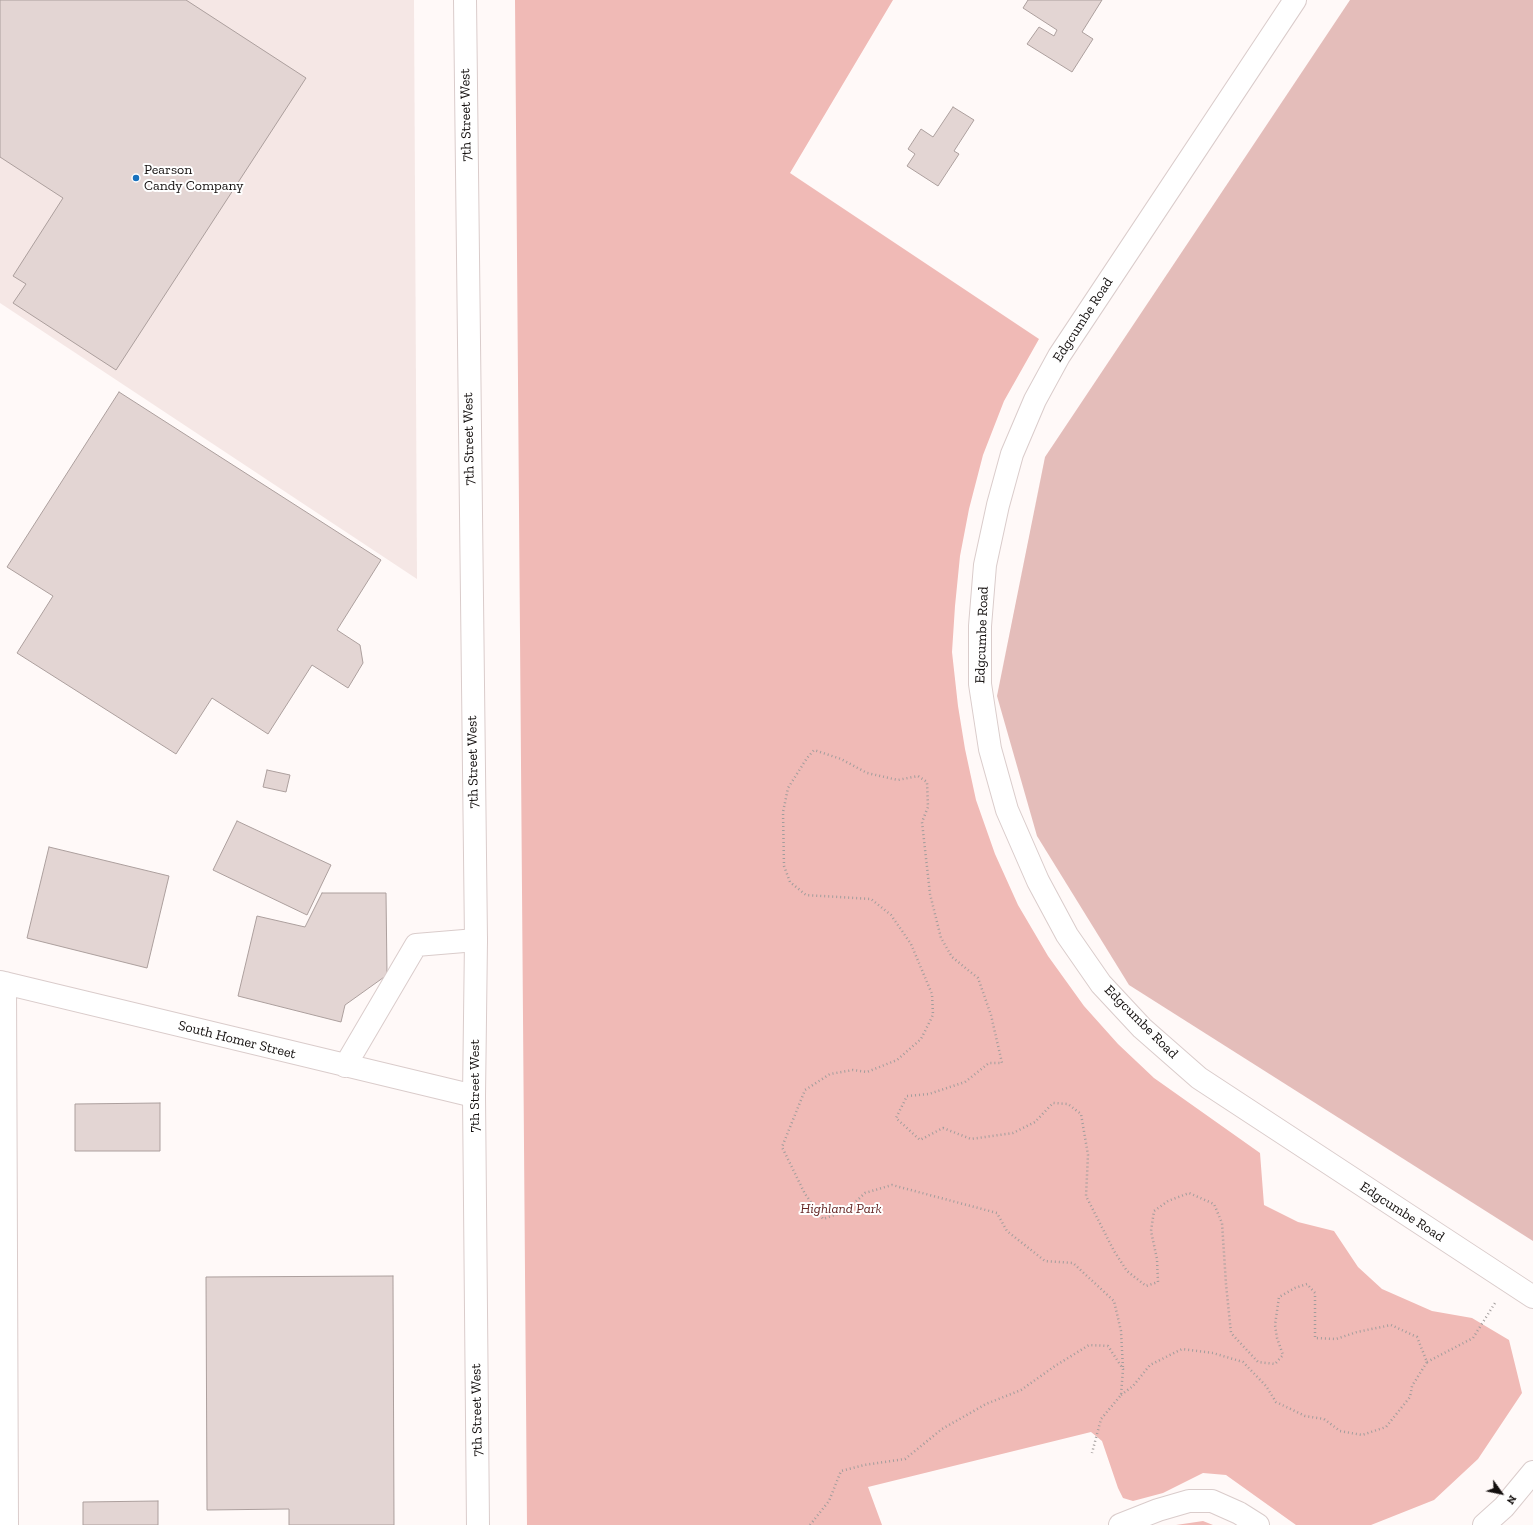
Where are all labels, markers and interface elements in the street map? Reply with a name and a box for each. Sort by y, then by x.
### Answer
street label: 7th Street West [457,68,475,162]
place label: Pearson Candy Company [144,162,243,194]
marker: Pearson Candy Company [131,173,141,183]
street label: Edgcumbe Road [1049,275,1117,365]
street label: 7th Street West [460,392,478,486]
street label: Edgcumbe Road [972,586,992,684]
street label: 7th Street West [464,715,482,809]
street label: Edgcumbe Road [1101,982,1181,1062]
street label: South Homer Street [176,1017,298,1063]
street label: 7th Street West [467,1039,483,1133]
street label: Edgcumbe Road [1357,1178,1447,1246]
park label: Highland Park [800,1201,882,1217]
street label: 7th Street West [468,1363,486,1457]
north arrow [1481,1473,1521,1513]
text: N [1504,1493,1519,1507]

